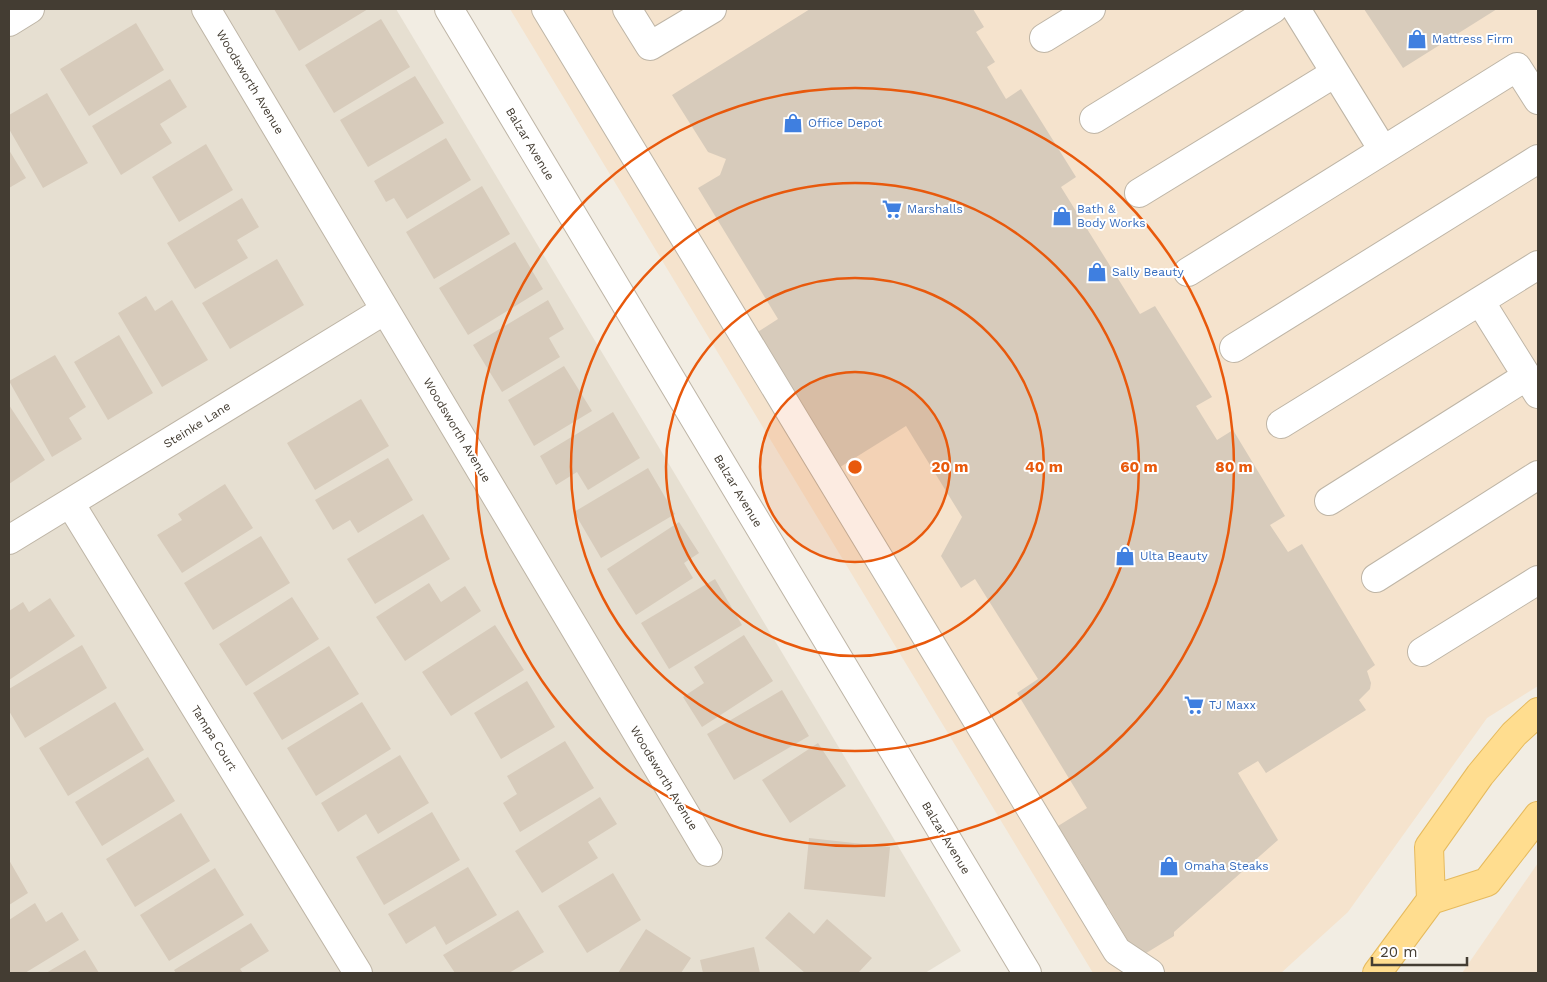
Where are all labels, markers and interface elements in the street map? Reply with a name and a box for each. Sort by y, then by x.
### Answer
street label: Woodsworth Avenue [213,27,287,137]
shop icon: Mattress Firm [1406,28,1428,50]
place label: Mattress Firm [1432,32,1513,46]
street label: Balzar Avenue [503,105,557,183]
shop icon: Office Depot [782,112,804,134]
place label: Office Depot [808,116,883,130]
supermarket icon: Marshalls [881,198,903,220]
place label: Marshalls [907,202,963,216]
place label: Bath & Body Works [1077,202,1145,230]
shop icon: Bath & Body Works [1051,205,1073,227]
shop icon: Sally Beauty [1086,261,1108,283]
place label: Sally Beauty [1112,265,1184,279]
street label: Woodsworth Avenue [420,375,494,485]
street label: Steinke Lane [161,399,233,451]
street label: Balzar Avenue [711,452,765,530]
centre of rings [846,458,864,476]
text: 20 m [931,458,969,476]
text: 40 m [1025,458,1063,476]
text: 60 m [1120,458,1158,476]
text: 80 m [1215,458,1253,476]
shop icon: Ulta Beauty [1114,545,1136,567]
place label: Ulta Beauty [1140,549,1208,563]
supermarket icon: TJ Maxx [1183,694,1205,716]
place label: TJ Maxx [1209,698,1256,712]
street label: Tampa Court [188,703,240,773]
street label: Woodsworth Avenue [627,723,701,833]
street label: Balzar Avenue [919,799,973,877]
shop icon: Omaha Steaks [1158,855,1180,877]
place label: Omaha Steaks [1184,859,1269,873]
scale bar [1372,934,1467,966]
text: 20 m [1380,943,1418,961]

